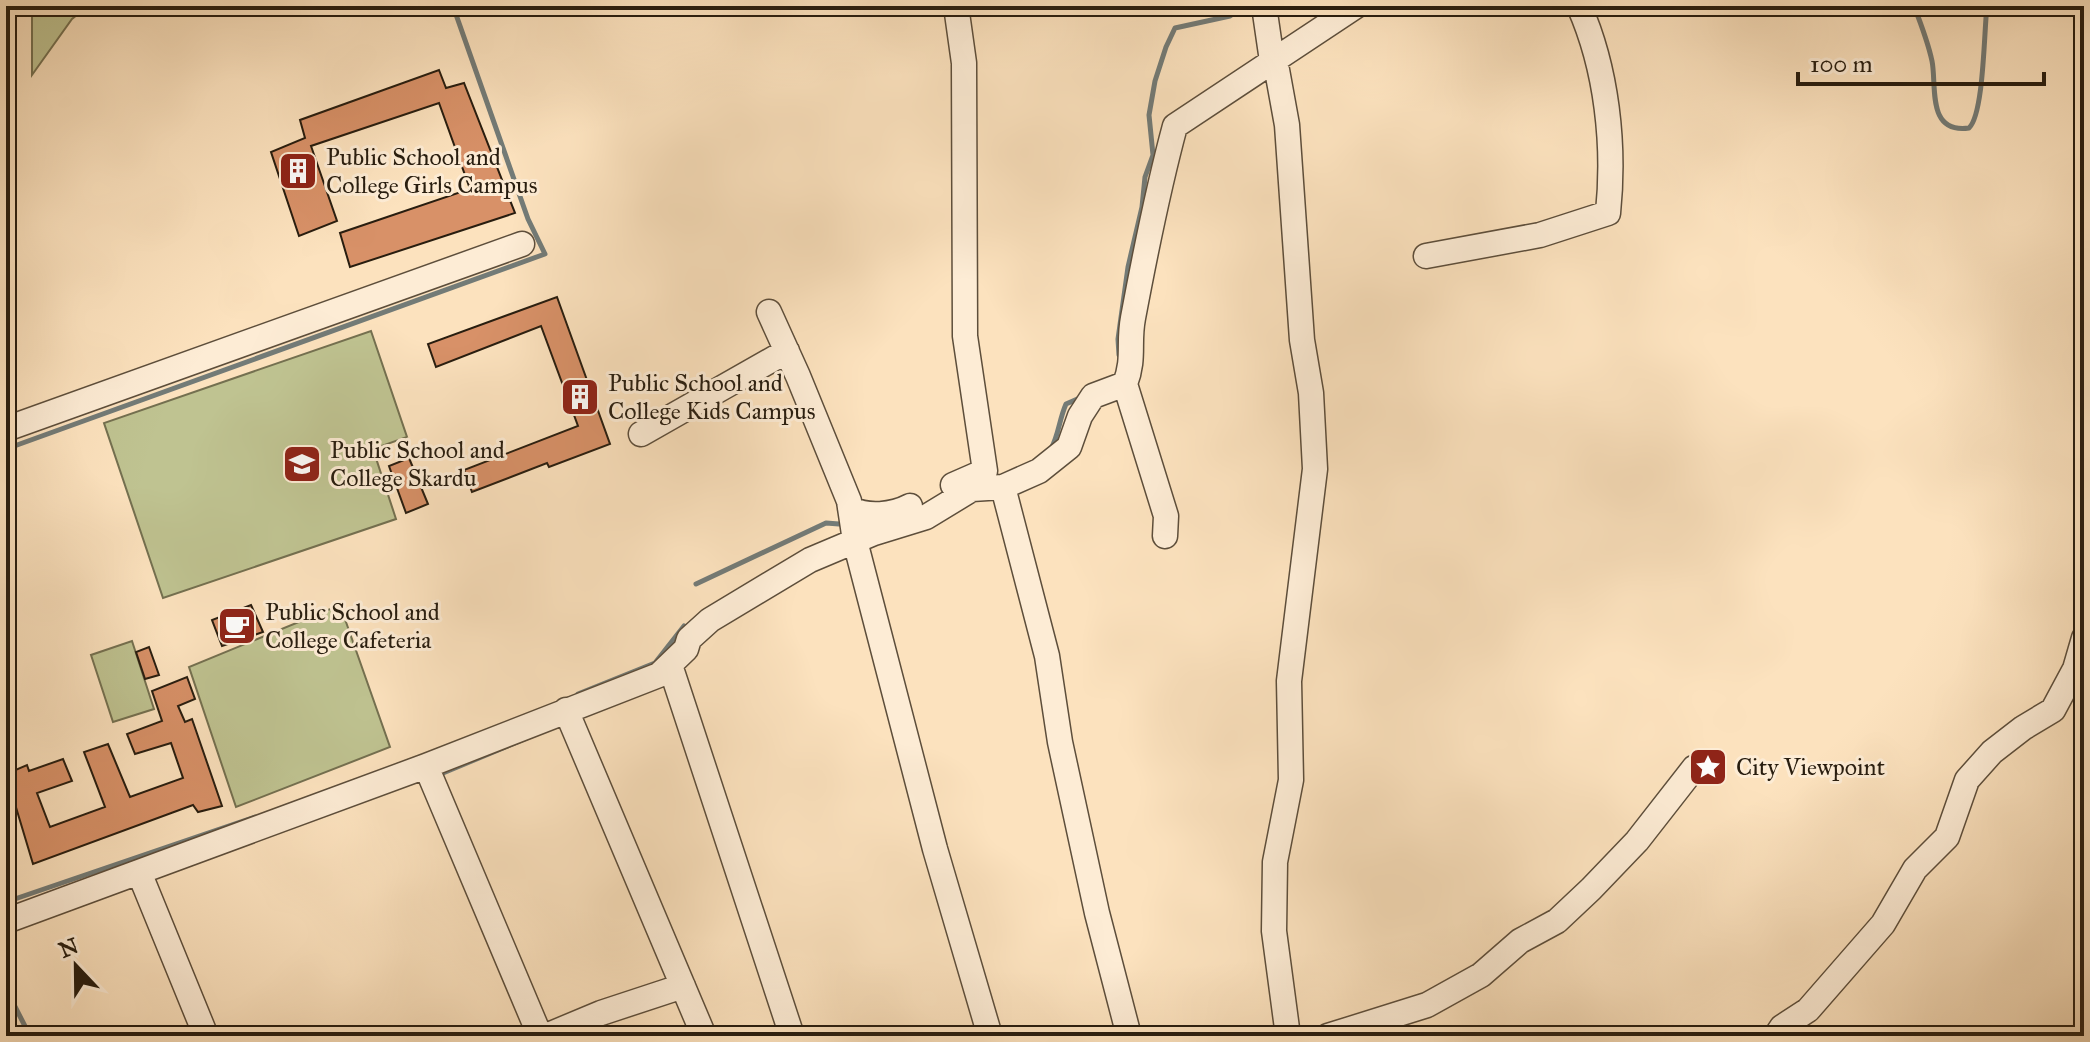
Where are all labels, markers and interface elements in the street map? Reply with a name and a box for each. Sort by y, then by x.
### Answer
scale bar [1798,36,2044,86]
text: 100 m [1810,49,1873,79]
place label: Public School and College Girls Campus [326,142,537,200]
building icon: Public School and College Girls Campus [277,150,319,192]
place label: Public School and College Kids Campus [608,368,816,426]
building icon: Public School and College Kids Campus [559,376,601,418]
place label: Public School and College Skardu [330,435,505,493]
school or university icon: Public School and College Skardu [281,443,323,485]
place label: Public School and College Cafeteria [265,597,440,655]
cafe icon: Public School and College Cafeteria [216,605,258,647]
place icon: City Viewpoint [1687,746,1729,788]
place label: City Viewpoint [1736,752,1885,782]
north arrow [36,926,116,1006]
text: N [55,932,83,964]

